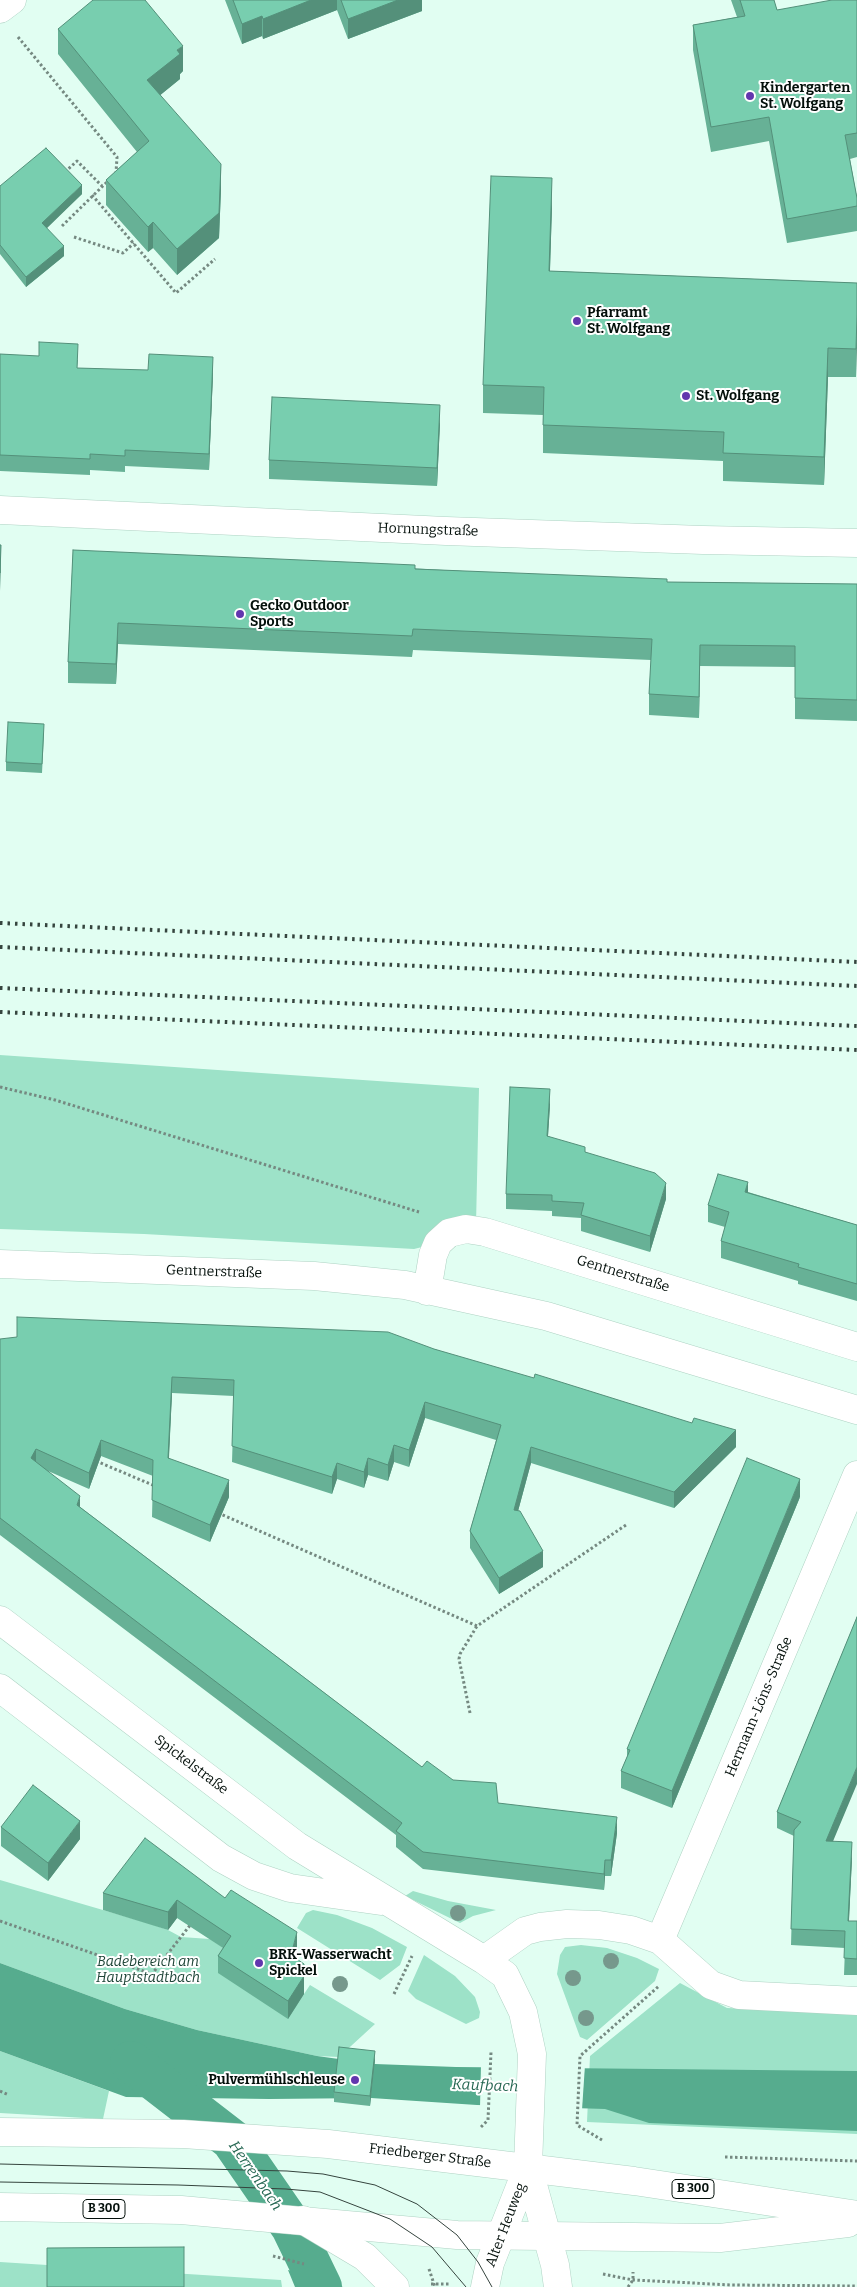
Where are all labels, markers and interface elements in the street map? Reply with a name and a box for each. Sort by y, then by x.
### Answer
place label: Kindergarten St. Wolfgang [760,80,850,112]
marker: Kindergarten St. Wolfgang [744,90,756,102]
place label: Pfarramt St. Wolfgang [587,305,670,338]
marker: Pfarramt St. Wolfgang [571,315,583,327]
place label: St. Wolfgang [696,388,779,404]
marker: St. Wolfgang [680,390,692,402]
street label: Hornungstraße [377,520,479,540]
place label: Gecko Outdoor Sports [250,598,349,630]
marker: Gecko Outdoor Sports [234,608,246,620]
street label: Gentnerstraße [575,1252,671,1296]
street label: Gentnerstraße [166,1262,262,1282]
street label: Hermann-Löns-Straße [722,1634,796,1780]
street label: Spickelstraße [151,1732,231,1798]
place label: BRK-Wasserwacht Spickel [269,1947,392,1980]
park label: Badebereich am Hauptstadtbach [96,1954,200,1986]
marker: BRK-Wasserwacht Spickel [253,1957,265,1969]
place label: Pulvermühlschleuse [208,2072,345,2088]
marker: Pulvermühlschleuse [349,2074,361,2086]
water label: Kaufbach [451,2076,519,2096]
water label: Herrenbach [224,2138,286,2214]
street label: Friedberger Straße [368,2140,492,2172]
road number: B 300 [672,2180,714,2198]
street label: Alter Heuweg [482,2181,530,2269]
road number: B 300 [83,2200,125,2218]

